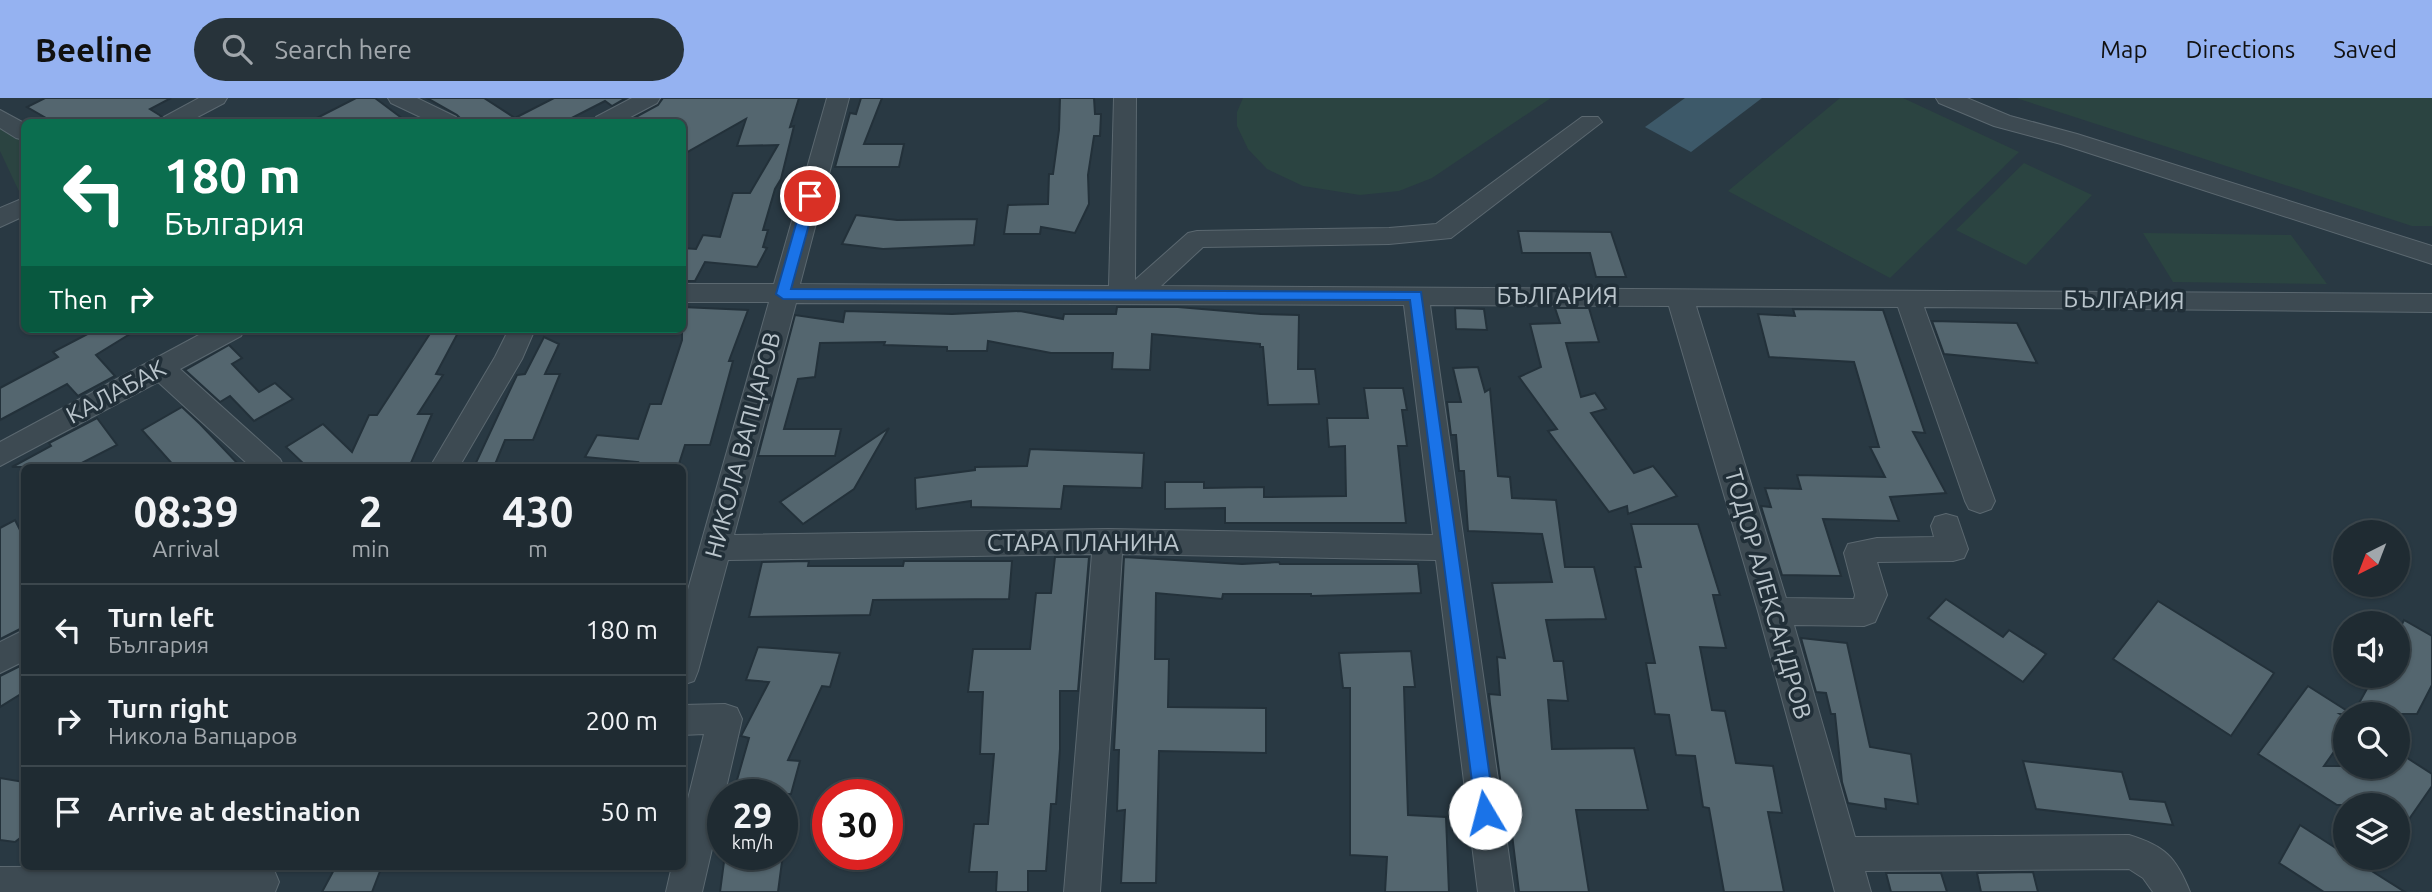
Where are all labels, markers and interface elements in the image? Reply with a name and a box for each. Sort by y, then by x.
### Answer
search box [194,18,684,81]
icon: search [218,30,256,68]
text: Beeline [35,31,152,68]
text: Search here [274,35,412,64]
text: Map [2100,36,2147,63]
text: Directions [2185,36,2295,63]
text: Saved [2333,36,2397,63]
icon: left [49,147,140,238]
text: 180 m [164,147,301,202]
pin [780,166,840,226]
icon: arrive [791,177,829,215]
text: България [164,205,305,241]
icon: right [122,280,160,318]
street label: БЪЛГАРИЯ [1496,282,1618,309]
text: Then [49,285,108,314]
street label: БЪЛГАРИЯ [2063,285,2185,314]
street label: НИКОЛА ВАПЦАРОВ [699,329,786,561]
street label: КАЛАБАК [61,354,170,429]
street label: ТОДОР АЛЕКСАНДРОВ [1720,466,1817,722]
text: 08:39 [134,488,239,535]
text: 2 [359,488,382,535]
text: 430 [502,488,573,535]
north arrow [2333,520,2410,597]
map controls [2333,520,2410,870]
street label: СТАРА ПЛАНИНА [987,529,1180,556]
text: Arrival [153,536,220,561]
text: min [351,536,390,561]
text: m [528,536,548,561]
text: Turn left [108,603,214,632]
icon: left [49,611,87,649]
button: sound [2333,611,2410,688]
text: 180 m [586,615,658,644]
text: България [108,632,209,657]
text: Turn right [108,694,229,723]
icon: right [49,702,87,740]
button: search [2333,702,2410,779]
text: 200 m [586,706,658,735]
text: Никола Вапцаров [108,723,297,748]
position arrow [1448,776,1522,850]
speed limit sign: 30 [812,779,903,870]
icon: arrive [49,793,87,831]
button: layers [2333,793,2410,870]
text: 29 [733,795,772,835]
text: Arrive at destination [108,797,361,826]
text: 50 m [600,797,658,826]
text: km/h [732,832,773,852]

